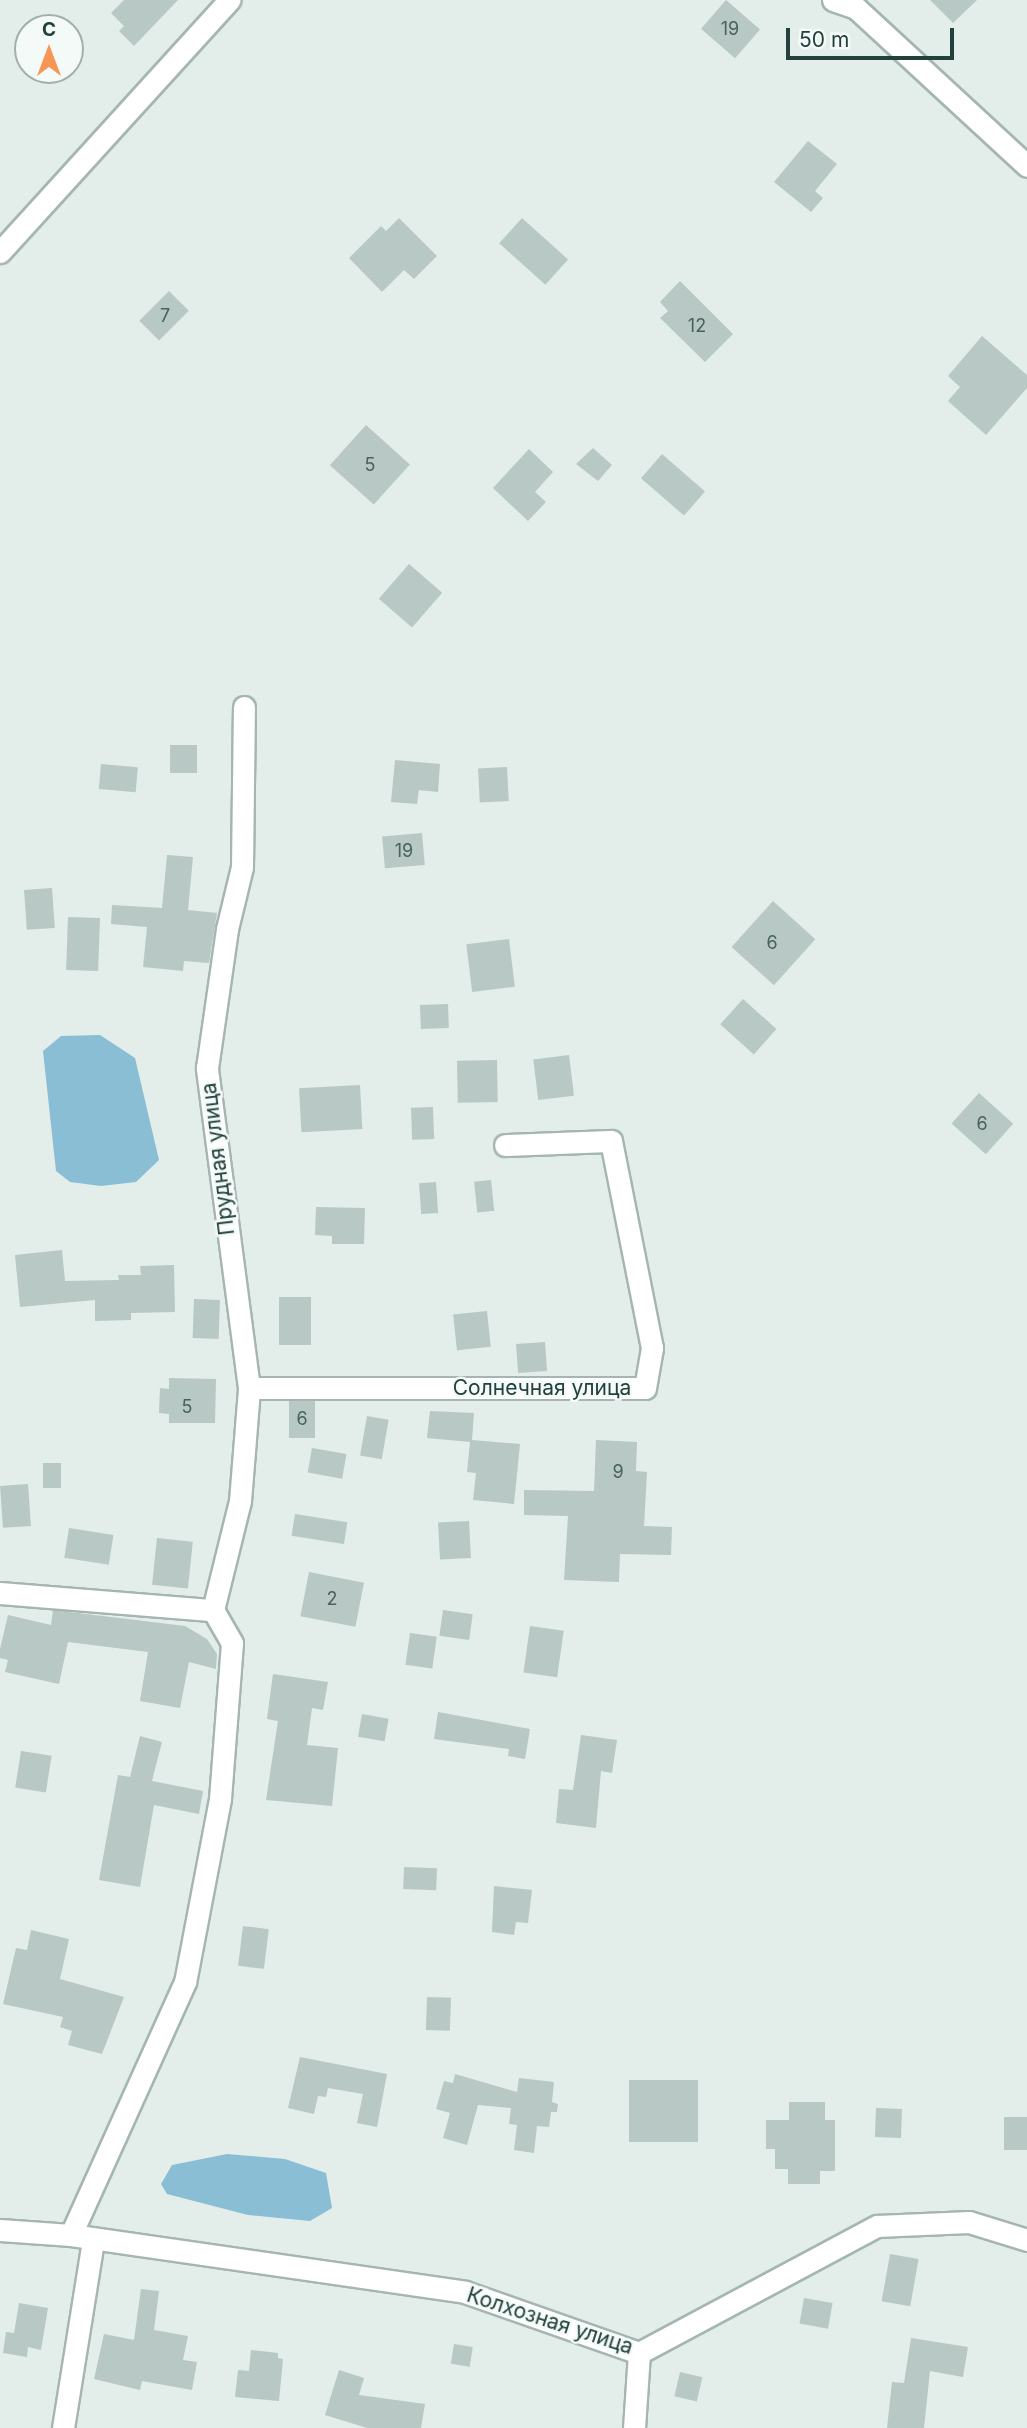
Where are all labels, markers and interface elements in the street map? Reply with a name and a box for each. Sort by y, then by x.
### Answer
north arrow [14,14,84,84]
scale bar [789,14,957,58]
text: С [42,18,56,41]
house number: 19 [721,18,739,40]
text: 50 m [799,27,849,52]
house number: 7 [160,305,170,327]
house number: 12 [688,315,706,337]
house number: 5 [365,454,375,476]
house number: 19 [395,840,413,862]
house number: 6 [766,932,778,954]
street label: Прудная улица [196,1081,240,1237]
house number: 6 [976,1113,988,1135]
street label: Солнечная улица [453,1375,631,1401]
house number: 5 [182,1396,192,1418]
house number: 6 [296,1408,308,1430]
house number: 9 [612,1461,624,1483]
house number: 2 [327,1588,337,1610]
street label: Колхозная улица [464,2282,636,2360]

